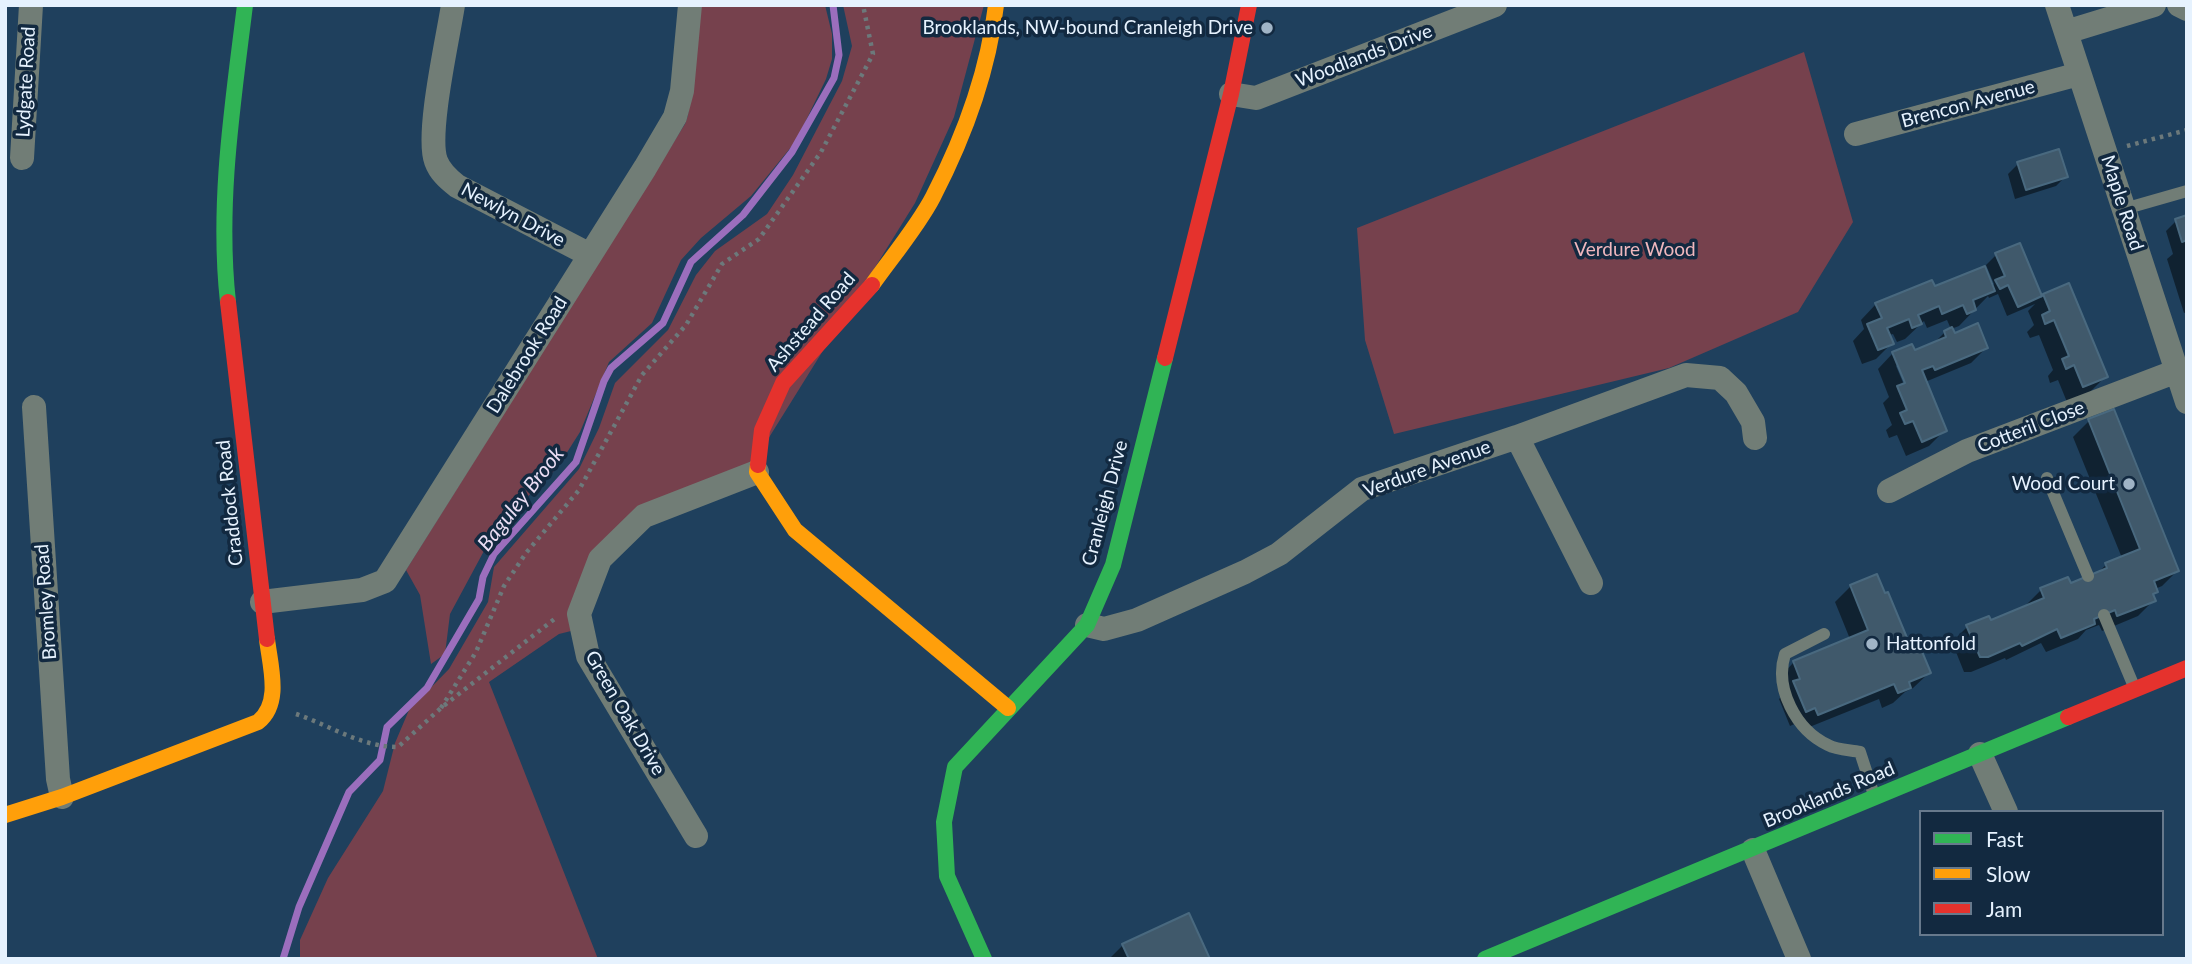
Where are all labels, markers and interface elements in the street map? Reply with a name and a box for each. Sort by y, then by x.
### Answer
place label: Brooklands, NW-bound Cranleigh Drive [922,17,1253,39]
street label: Woodlands Drive [1293,19,1435,93]
marker: Brooklands, NW-bound Cranleigh Drive [1259,20,1275,36]
street label: Lydgate Road [12,26,40,138]
street label: Brencon Avenue [1899,75,2037,133]
street label: Maple Road [2096,152,2148,254]
street label: Newlyn Drive [457,178,569,252]
park label: Verdure Wood [1574,239,1696,261]
street label: Ashstead Road [762,268,860,376]
street label: Dalebrook Road [482,292,572,418]
street label: Cotteril Close [1974,396,2088,458]
street label: Verdure Avenue [1360,435,1494,503]
street label: Cranleigh Drive [1077,438,1133,568]
street label: Craddock Road [212,439,248,567]
water label: Baguley Brook [473,442,569,556]
place label: Wood Court [2012,473,2115,495]
marker: Wood Court [2121,476,2137,492]
street label: Bromley Road [31,543,61,661]
place label: Hattonfold [1886,633,1976,655]
marker: Hattonfold [1864,636,1880,652]
street label: Green Oak Drive [580,647,670,779]
street label: Brooklands Road [1760,757,1898,833]
legend [1919,810,2164,936]
text: Fast [1986,826,2023,851]
text: Slow [1986,861,2030,886]
text: Jam [1986,896,2022,921]

